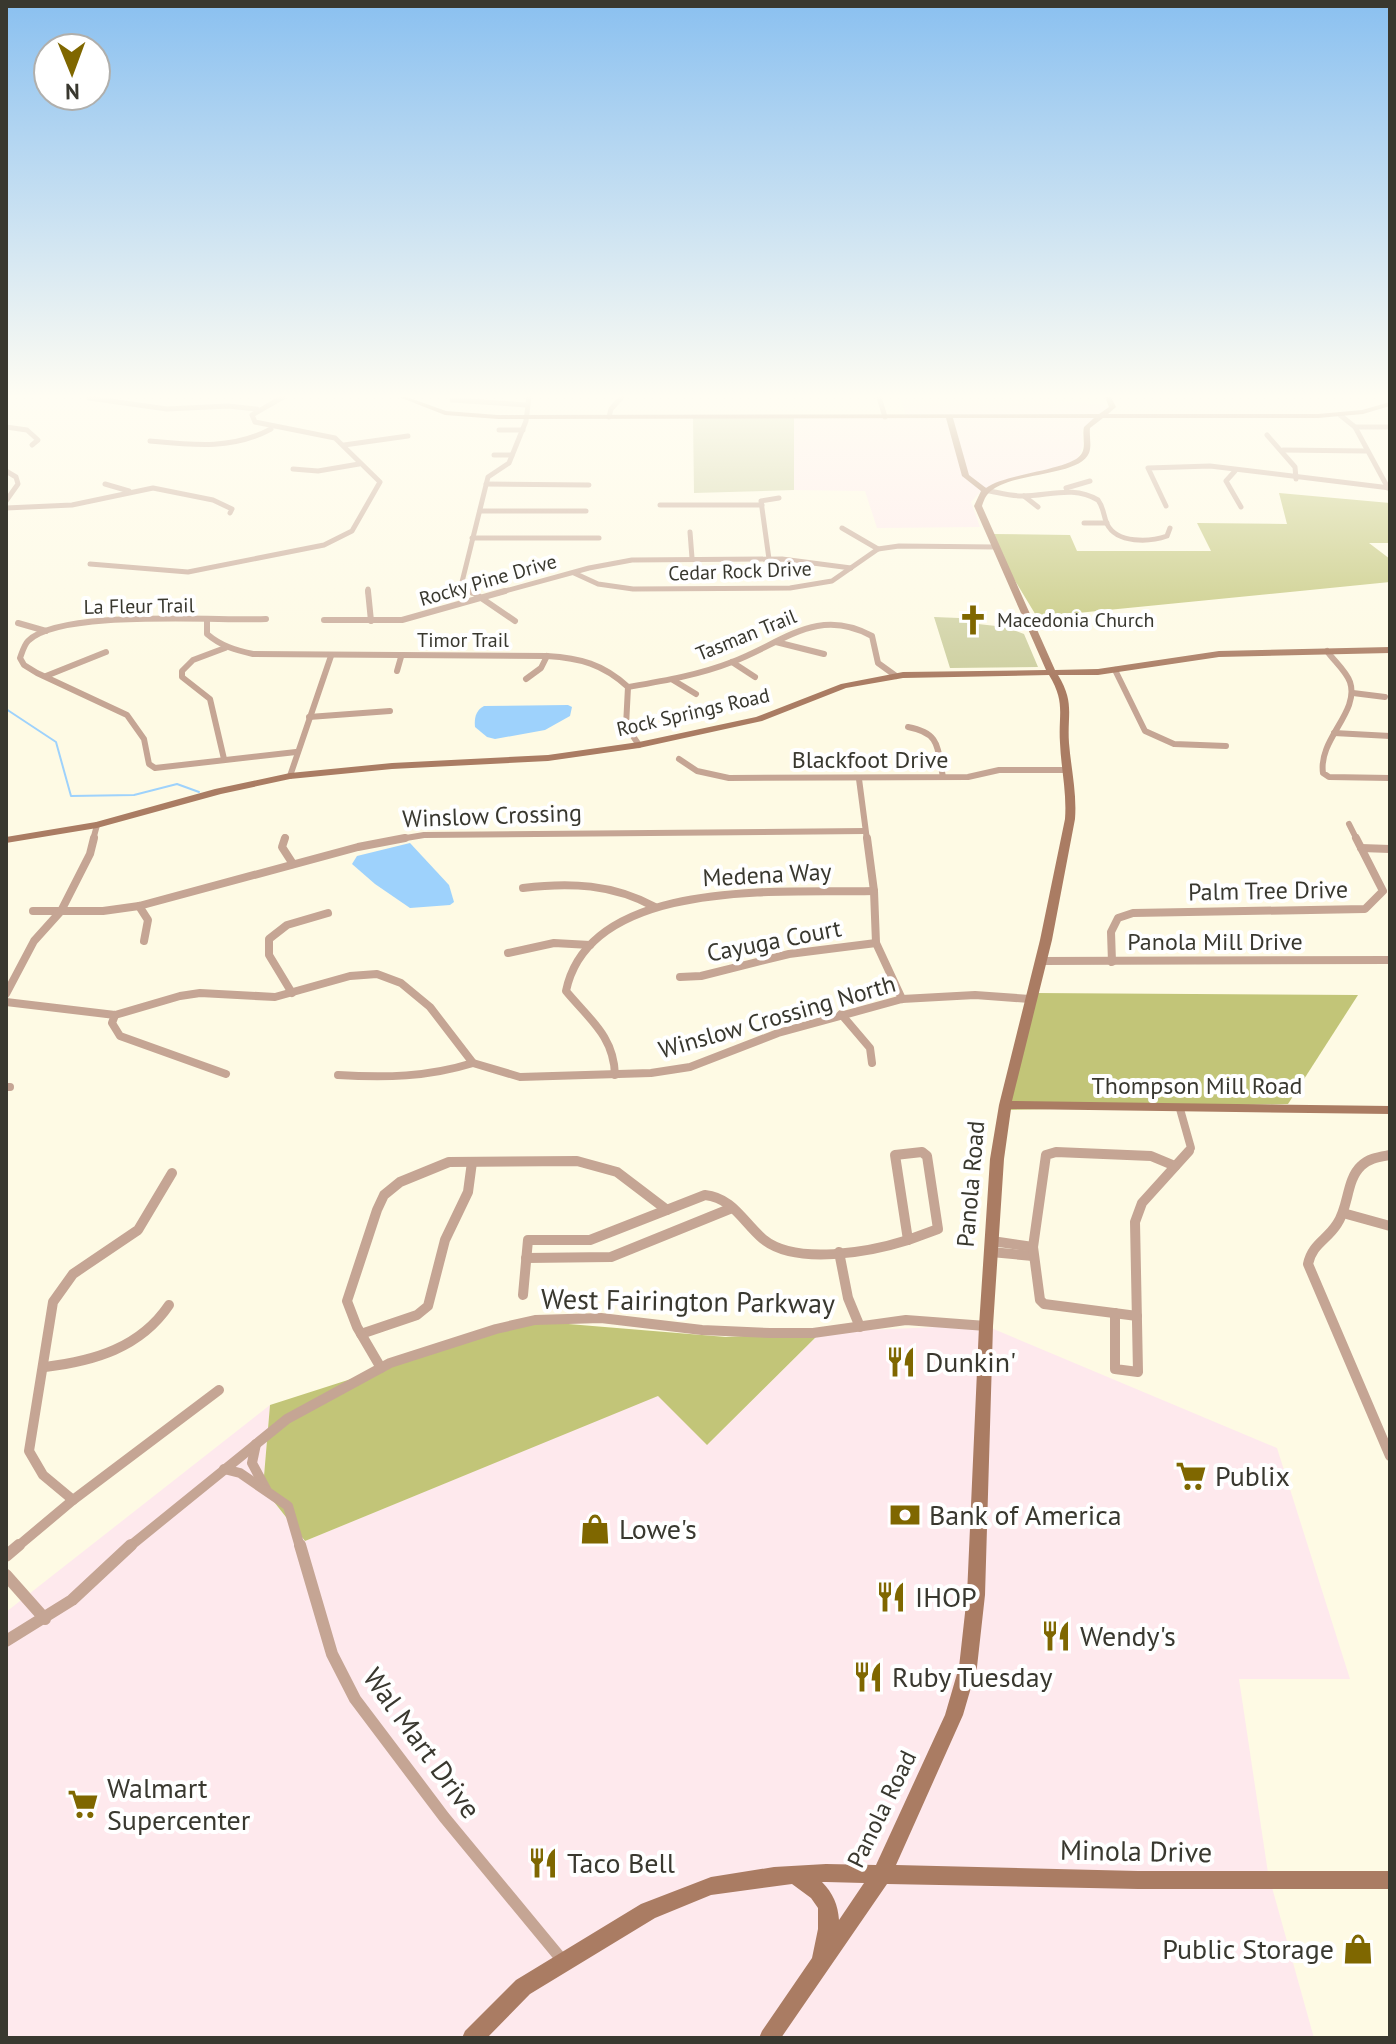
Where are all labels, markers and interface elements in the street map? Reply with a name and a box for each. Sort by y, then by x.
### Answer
north arrow [32,32,112,112]
text: N [65,78,80,106]
street label: Rocky Pine Drive [416,548,560,612]
street label: Cedar Rock Drive [668,556,812,586]
street label: La Fleur Trail [83,592,195,620]
street label: Tasman Trail [692,603,800,667]
church icon: Macedonia Church [956,603,990,637]
place label: Macedonia Church [997,607,1154,633]
street label: Timor Trail [417,627,509,653]
street label: Rock Springs Road [614,682,772,742]
street label: Blackfoot Drive [792,744,948,775]
street label: Winslow Crossing [402,797,582,834]
street label: Medena Way [702,856,832,893]
street label: Palm Tree Drive [1188,874,1348,907]
street label: Cayuga Court [704,912,844,969]
street label: Panola Mill Drive [1127,926,1303,957]
street label: Winslow Crossing North [655,968,899,1065]
street label: Thompson Mill Road [1092,1070,1302,1101]
street label: Panola Road [950,1120,991,1248]
street label: West Fairington Parkway [541,1279,835,1322]
place label: Dunkin' [925,1343,1016,1380]
restaurant icon: Dunkin' [884,1345,918,1379]
place label: Publix [1215,1457,1290,1494]
supermarket icon: Publix [1174,1459,1208,1493]
place label: Bank of America [929,1496,1122,1533]
bank icon: Bank of America [888,1498,922,1532]
place label: Lowe's [619,1510,697,1547]
shop icon: Lowe's [578,1512,612,1546]
place label: IHOP [915,1578,977,1615]
restaurant icon: IHOP [874,1580,908,1614]
place label: Wendy's [1080,1617,1176,1654]
restaurant icon: Wendy's [1039,1619,1073,1653]
place label: Ruby Tuesday [892,1658,1053,1695]
street label: Wal Mart Drive [355,1660,490,1825]
restaurant icon: Ruby Tuesday [851,1660,885,1694]
street label: Panola Road [840,1745,923,1872]
place label: Walmart Supercenter [107,1769,251,1838]
supermarket icon: Walmart Supercenter [66,1787,100,1821]
street label: Minola Drive [1060,1831,1212,1870]
place label: Taco Bell [567,1844,675,1881]
restaurant icon: Taco Bell [526,1846,560,1880]
place label: Public Storage [1162,1930,1334,1967]
shop icon: Public Storage [1341,1932,1375,1966]

